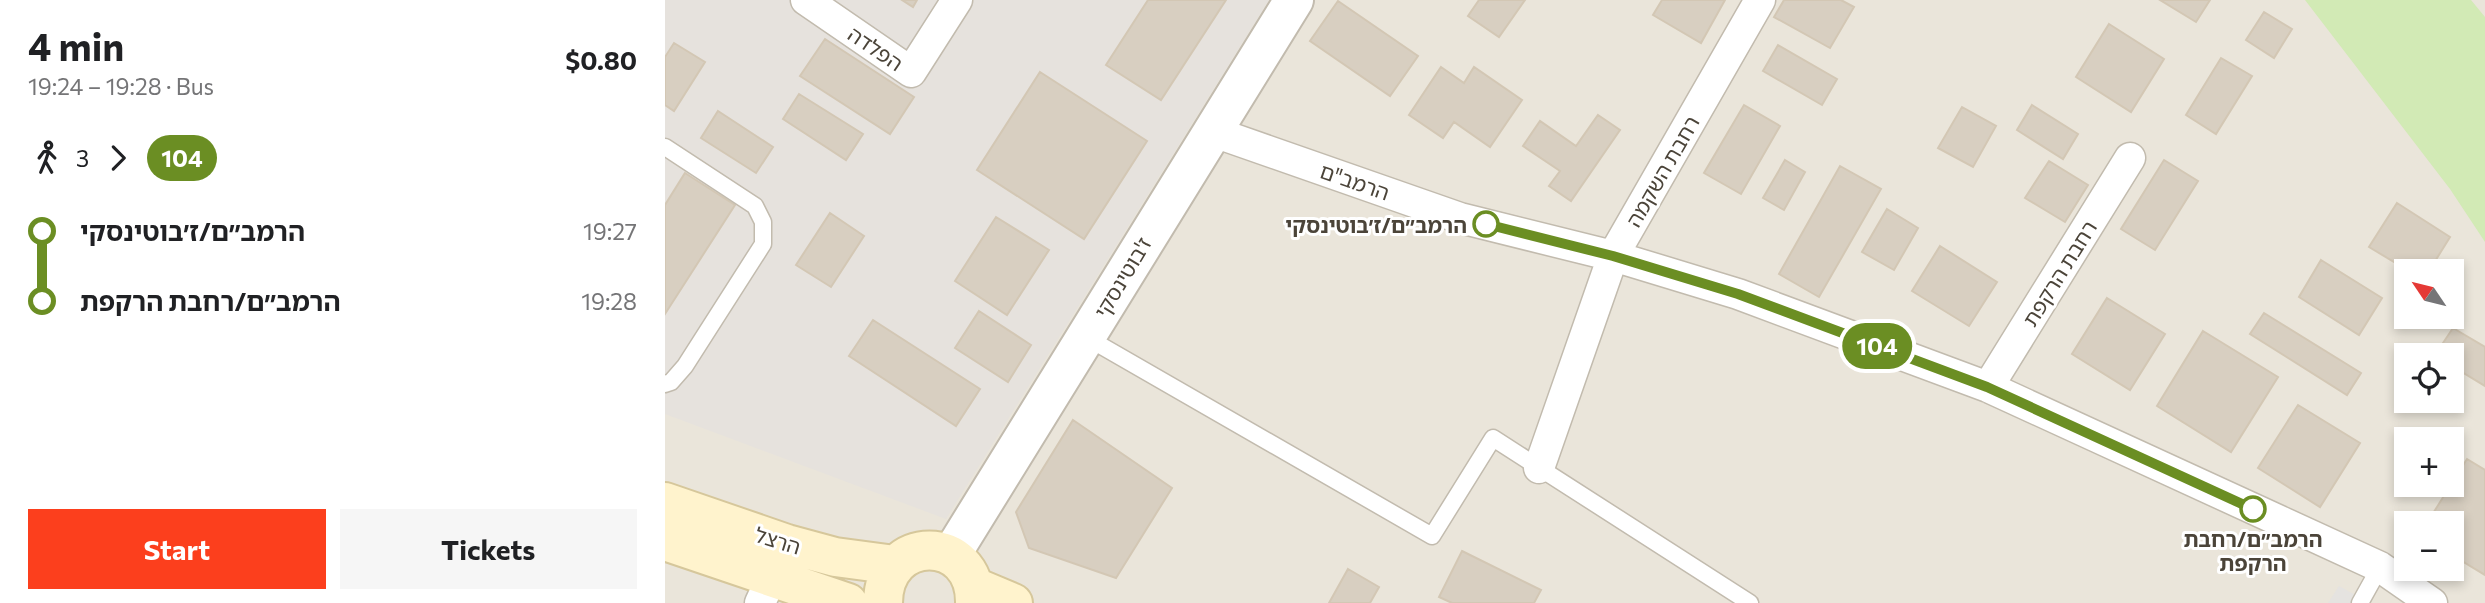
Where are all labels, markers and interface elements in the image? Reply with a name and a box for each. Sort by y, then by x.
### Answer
street label: הפלדה [844,21,908,75]
text: 4 min [28,22,124,69]
text: $0.80 [565,44,637,75]
text: 19:24 – 19:28 · Bus [28,72,214,100]
street label: רחבת השקמה [1620,111,1704,231]
icon: walk [28,139,66,177]
icon: forward [99,139,137,177]
text: 104 [161,143,203,172]
text: 3 [76,144,89,172]
street label: הרמב"ם [1317,157,1393,205]
marker: הרמב״ם/ז׳בוטינסקי [1473,211,1499,237]
place label: הרמב״ם/ז׳בוטינסקי [1285,212,1467,237]
text: הרמב״ם/ז׳בוטינסקי [80,215,305,246]
street label: רחבת הרקפת [2017,216,2101,330]
text: 19:27 [583,217,637,245]
street label: ז'בוטינסקי [1088,232,1156,322]
north arrow [2394,259,2464,329]
map controls [2394,259,2464,581]
text: הרמב״ם/רחבת הרקפת [80,285,341,316]
text: 19:28 [581,287,637,315]
line badge: 104 [1837,323,1917,369]
text: 104 [1856,331,1898,360]
button: locate [2394,343,2464,413]
button: + [2394,427,2464,497]
marker: הרמב״ם/רחבת הרקפת [2240,496,2266,522]
button: Start [28,509,326,589]
button: Tickets [340,509,637,589]
button: − [2394,511,2464,581]
street label: הרצל [752,521,804,559]
place label: הרמב״ם/רחבת הרקפת [2183,526,2323,575]

